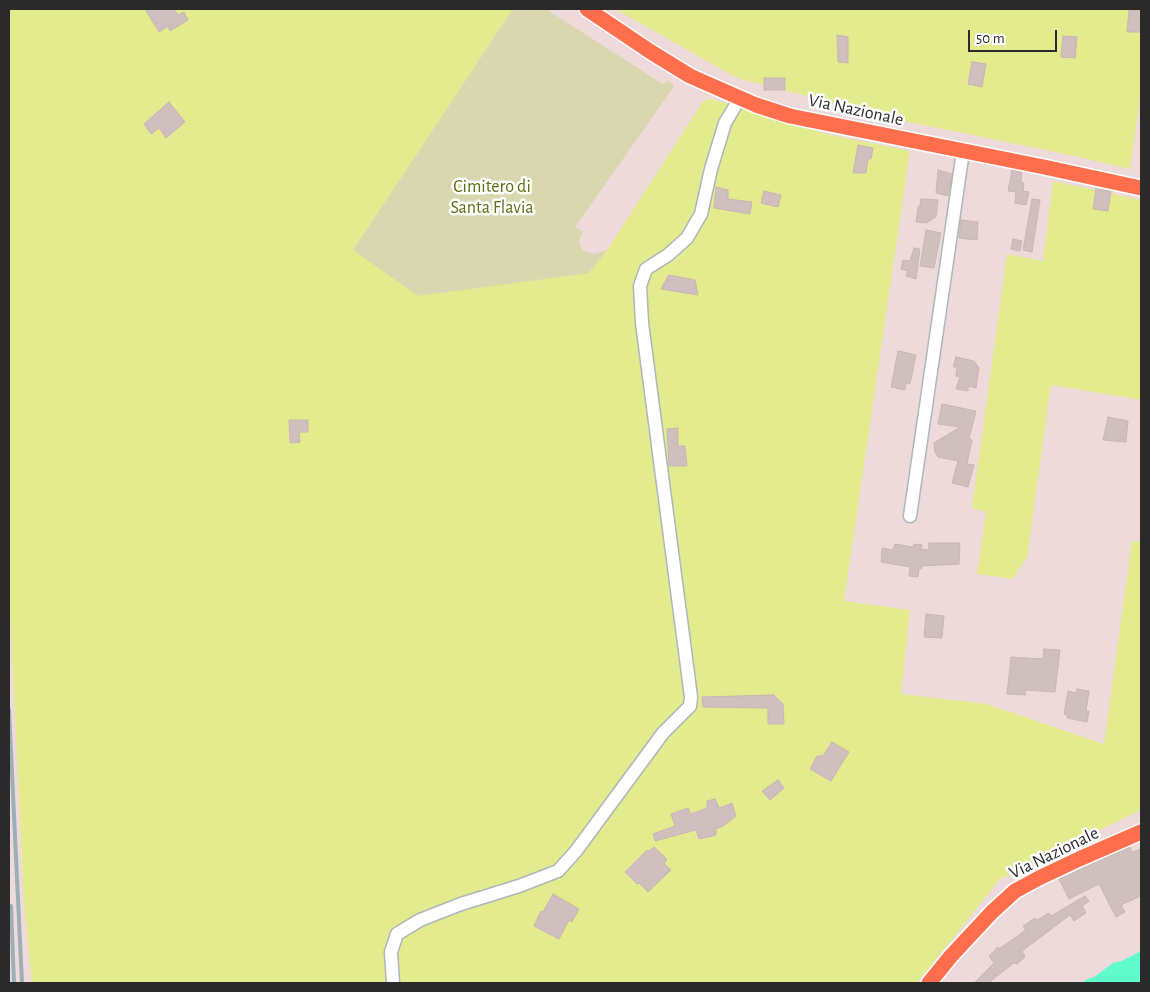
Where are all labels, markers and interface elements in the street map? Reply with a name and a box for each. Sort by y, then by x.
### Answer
scale bar [970,20,1059,52]
text: 50 m [976,31,1005,46]
street label: Via Nazionale [806,89,906,131]
park label: Cimitero di Santa Flavia [450,176,534,218]
street label: Via Nazionale [1006,822,1102,884]

